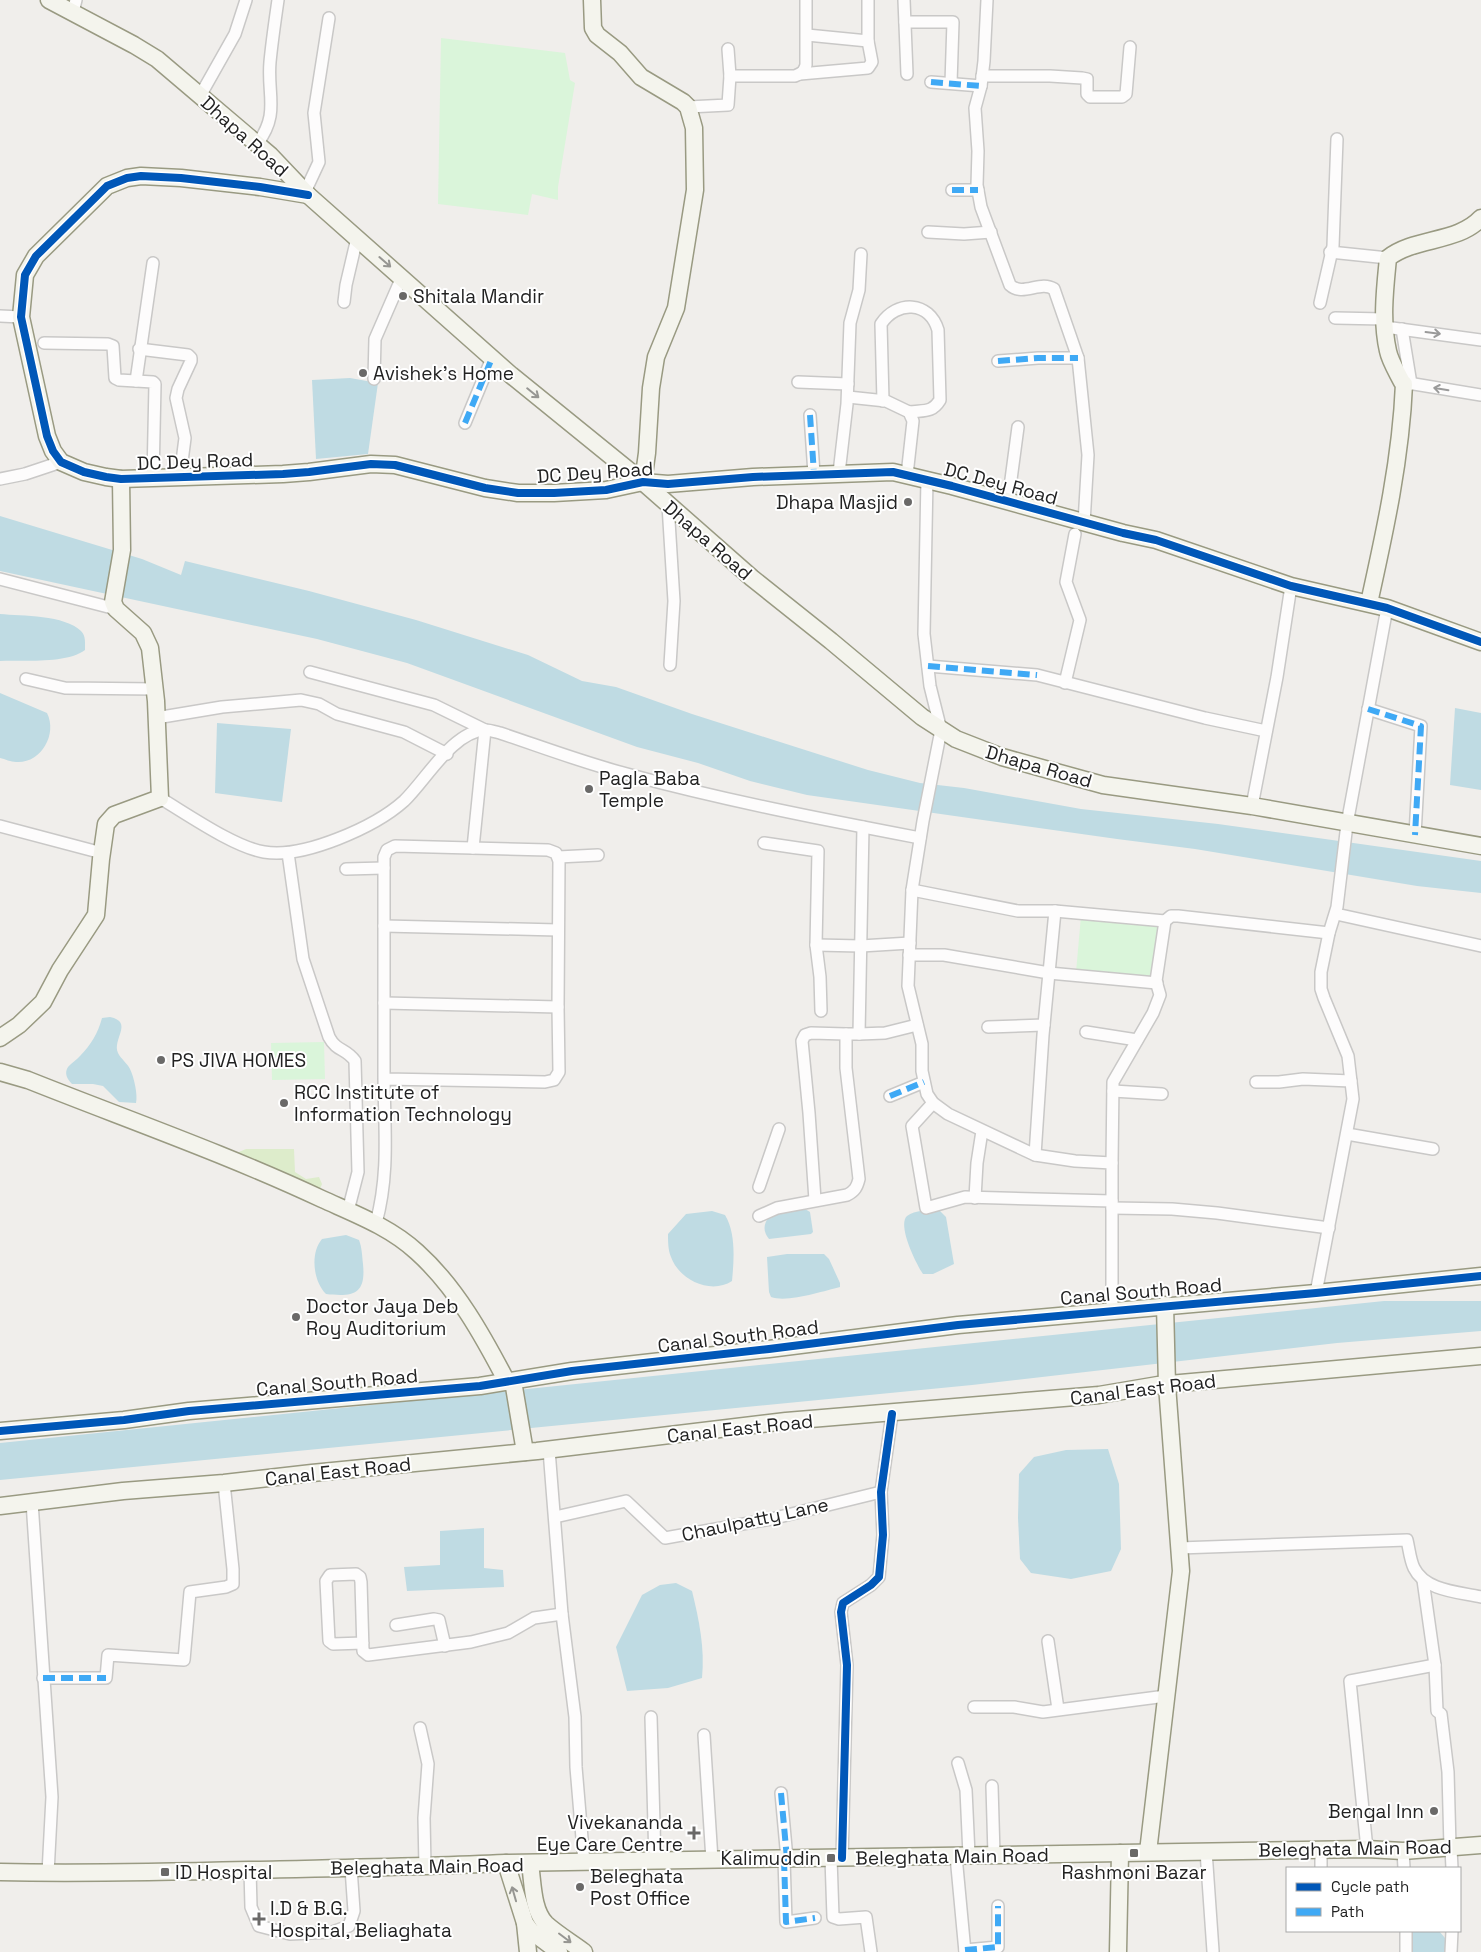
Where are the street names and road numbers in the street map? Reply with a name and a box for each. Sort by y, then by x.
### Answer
street label: Dhapa Road [195,90,294,182]
street label: DC Dey Road [136,447,254,476]
street label: DC Dey Road [536,456,654,489]
street label: DC Dey Road [941,456,1060,511]
street label: Dhapa Road [658,495,757,586]
street label: Dhapa Road [983,739,1095,794]
street label: Canal South Road [1059,1272,1223,1311]
street label: Canal South Road [656,1314,820,1359]
street label: Canal South Road [255,1363,419,1402]
street label: Canal East Road [1069,1368,1217,1411]
street label: Canal East Road [666,1408,814,1449]
street label: Canal East Road [264,1451,412,1492]
street label: Chaulpatty Lane [679,1492,831,1547]
street label: Beleghata Main Road [1258,1834,1452,1863]
street label: Beleghata Main Road [855,1842,1049,1871]
street label: Beleghata Main Road [330,1852,524,1881]

